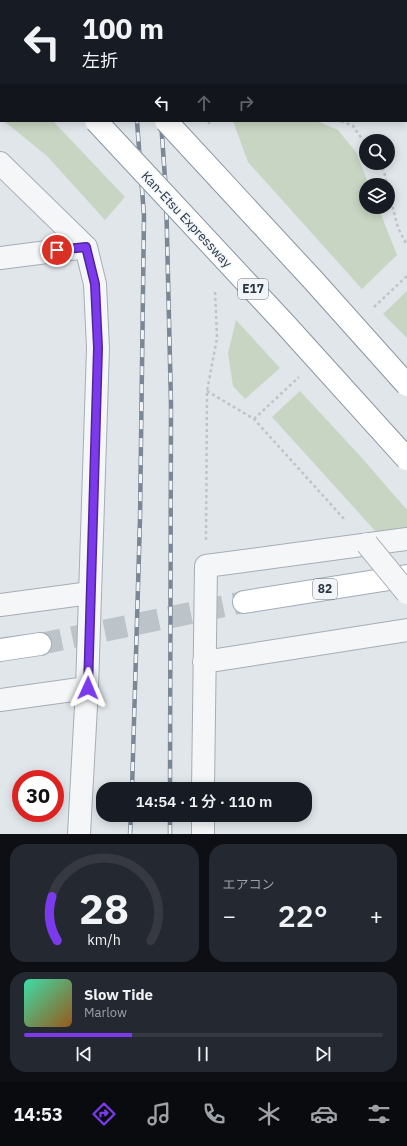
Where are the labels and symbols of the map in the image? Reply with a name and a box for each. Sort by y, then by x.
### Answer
street label: Kan-Etsu Expressway [138,168,236,271]
pin [40,233,74,267]
road number: E17 [238,279,268,299]
road number: 82 [313,579,337,599]
position arrow [67,667,109,709]
speed limit sign: 30 [12,770,64,822]

